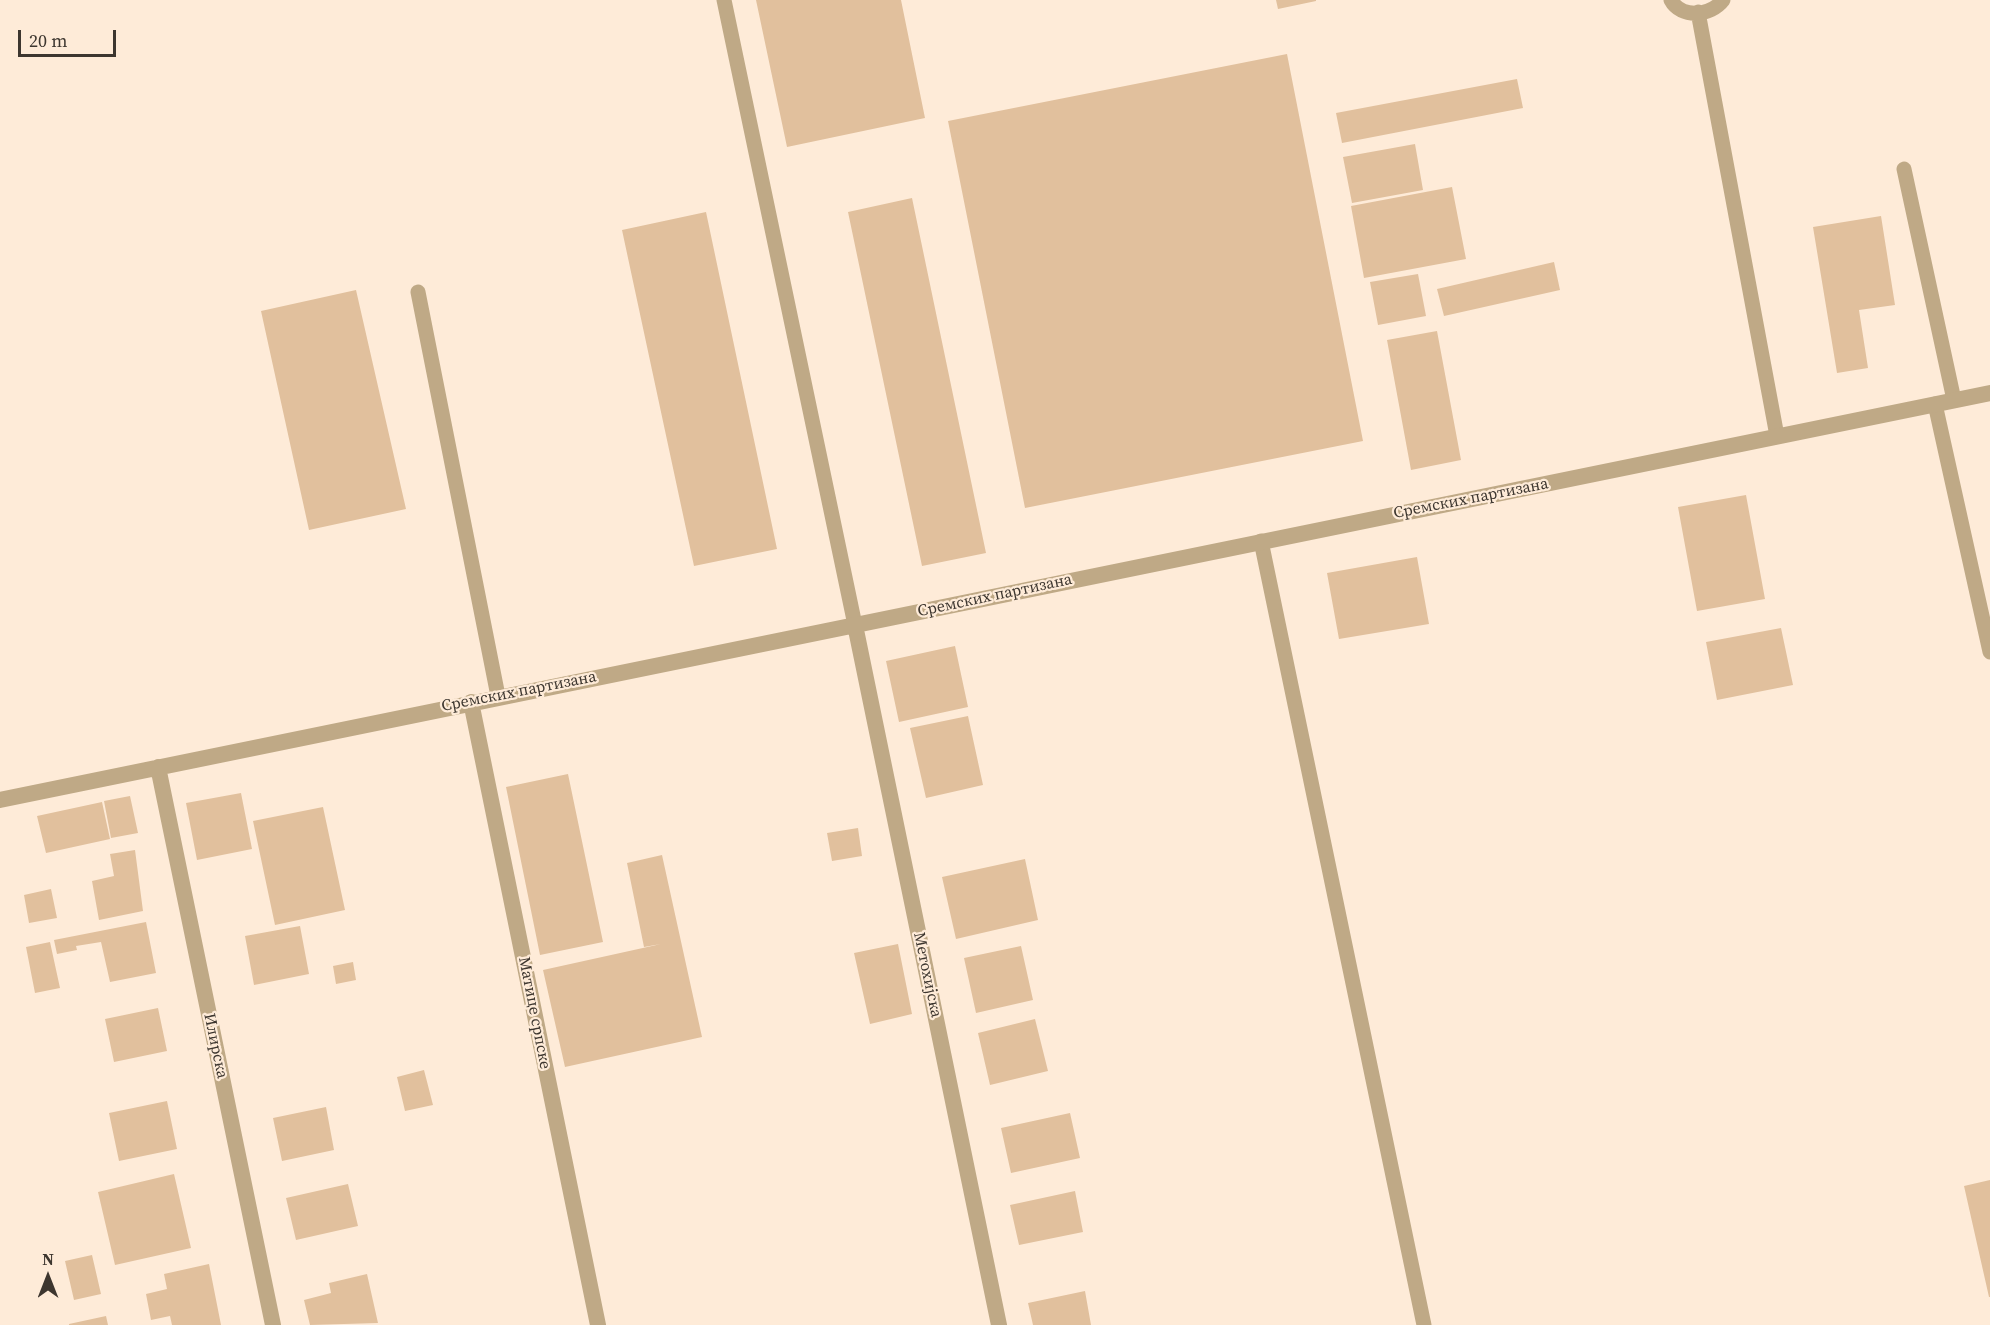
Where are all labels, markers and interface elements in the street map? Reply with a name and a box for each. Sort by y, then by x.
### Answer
scale bar [21,18,118,56]
text: 20 m [29,28,67,53]
street label: Сремских партизана [1392,475,1550,523]
street label: Сремских партизана [916,570,1074,622]
street label: Сремских партизана [440,668,598,716]
street label: Метохијска [909,931,945,1019]
street label: Матице српске [514,955,554,1071]
street label: Илирска [199,1012,231,1080]
north arrow [18,1247,78,1307]
text: N [42,1248,54,1270]

